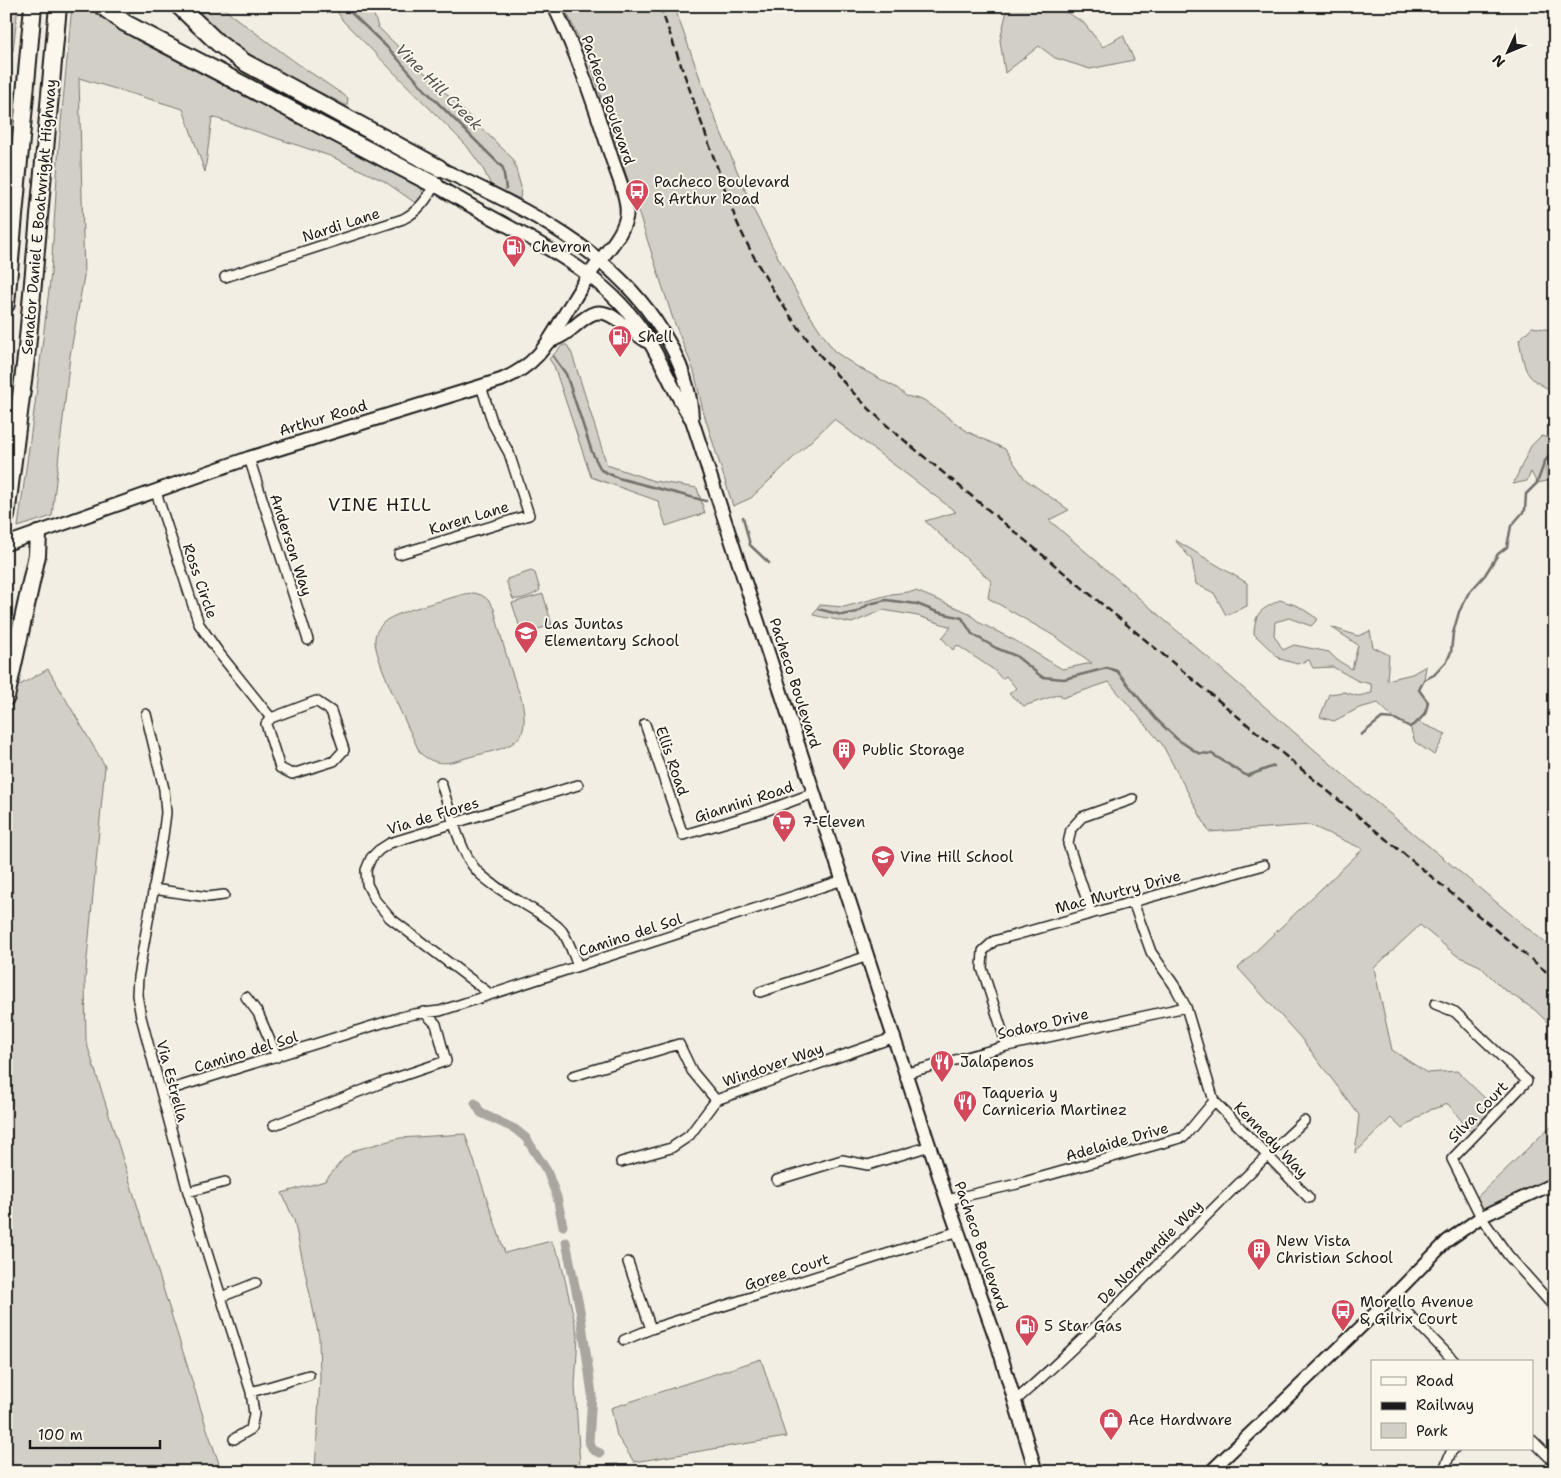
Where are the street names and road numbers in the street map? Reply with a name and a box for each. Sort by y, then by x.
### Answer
street label: Pacheco Boulevard [576,33,640,168]
street label: Senator Daniel E Boatwright Highway [17,78,61,356]
street label: Nardi Lane [300,203,382,247]
street label: Arthur Road [276,395,370,441]
street label: Anderson Way [265,491,317,599]
street label: Karen Lane [427,496,511,540]
street label: Ross Circle [178,541,222,621]
street label: Pacheco Boulevard [765,615,826,751]
street label: Ellis Road [651,724,693,799]
street label: Giannini Road [692,776,797,827]
street label: Via de Flores [385,793,481,839]
street label: Mac Murtry Drive [1053,866,1183,918]
street label: Camino del Sol [576,909,685,961]
street label: Sodaro Drive [995,1004,1091,1044]
street label: Camino del Sol [192,1027,301,1077]
street label: Via Estrella [151,1038,193,1125]
street label: Windover Way [720,1038,826,1092]
street label: Silva Court [1444,1077,1512,1147]
street label: Kennedy Way [1230,1098,1312,1182]
street label: Adelaide Drive [1063,1118,1171,1166]
street label: Pacheco Boulevard [949,1179,1013,1314]
street label: De Normandie Way [1093,1195,1207,1309]
street label: Goree Court [742,1249,832,1295]

